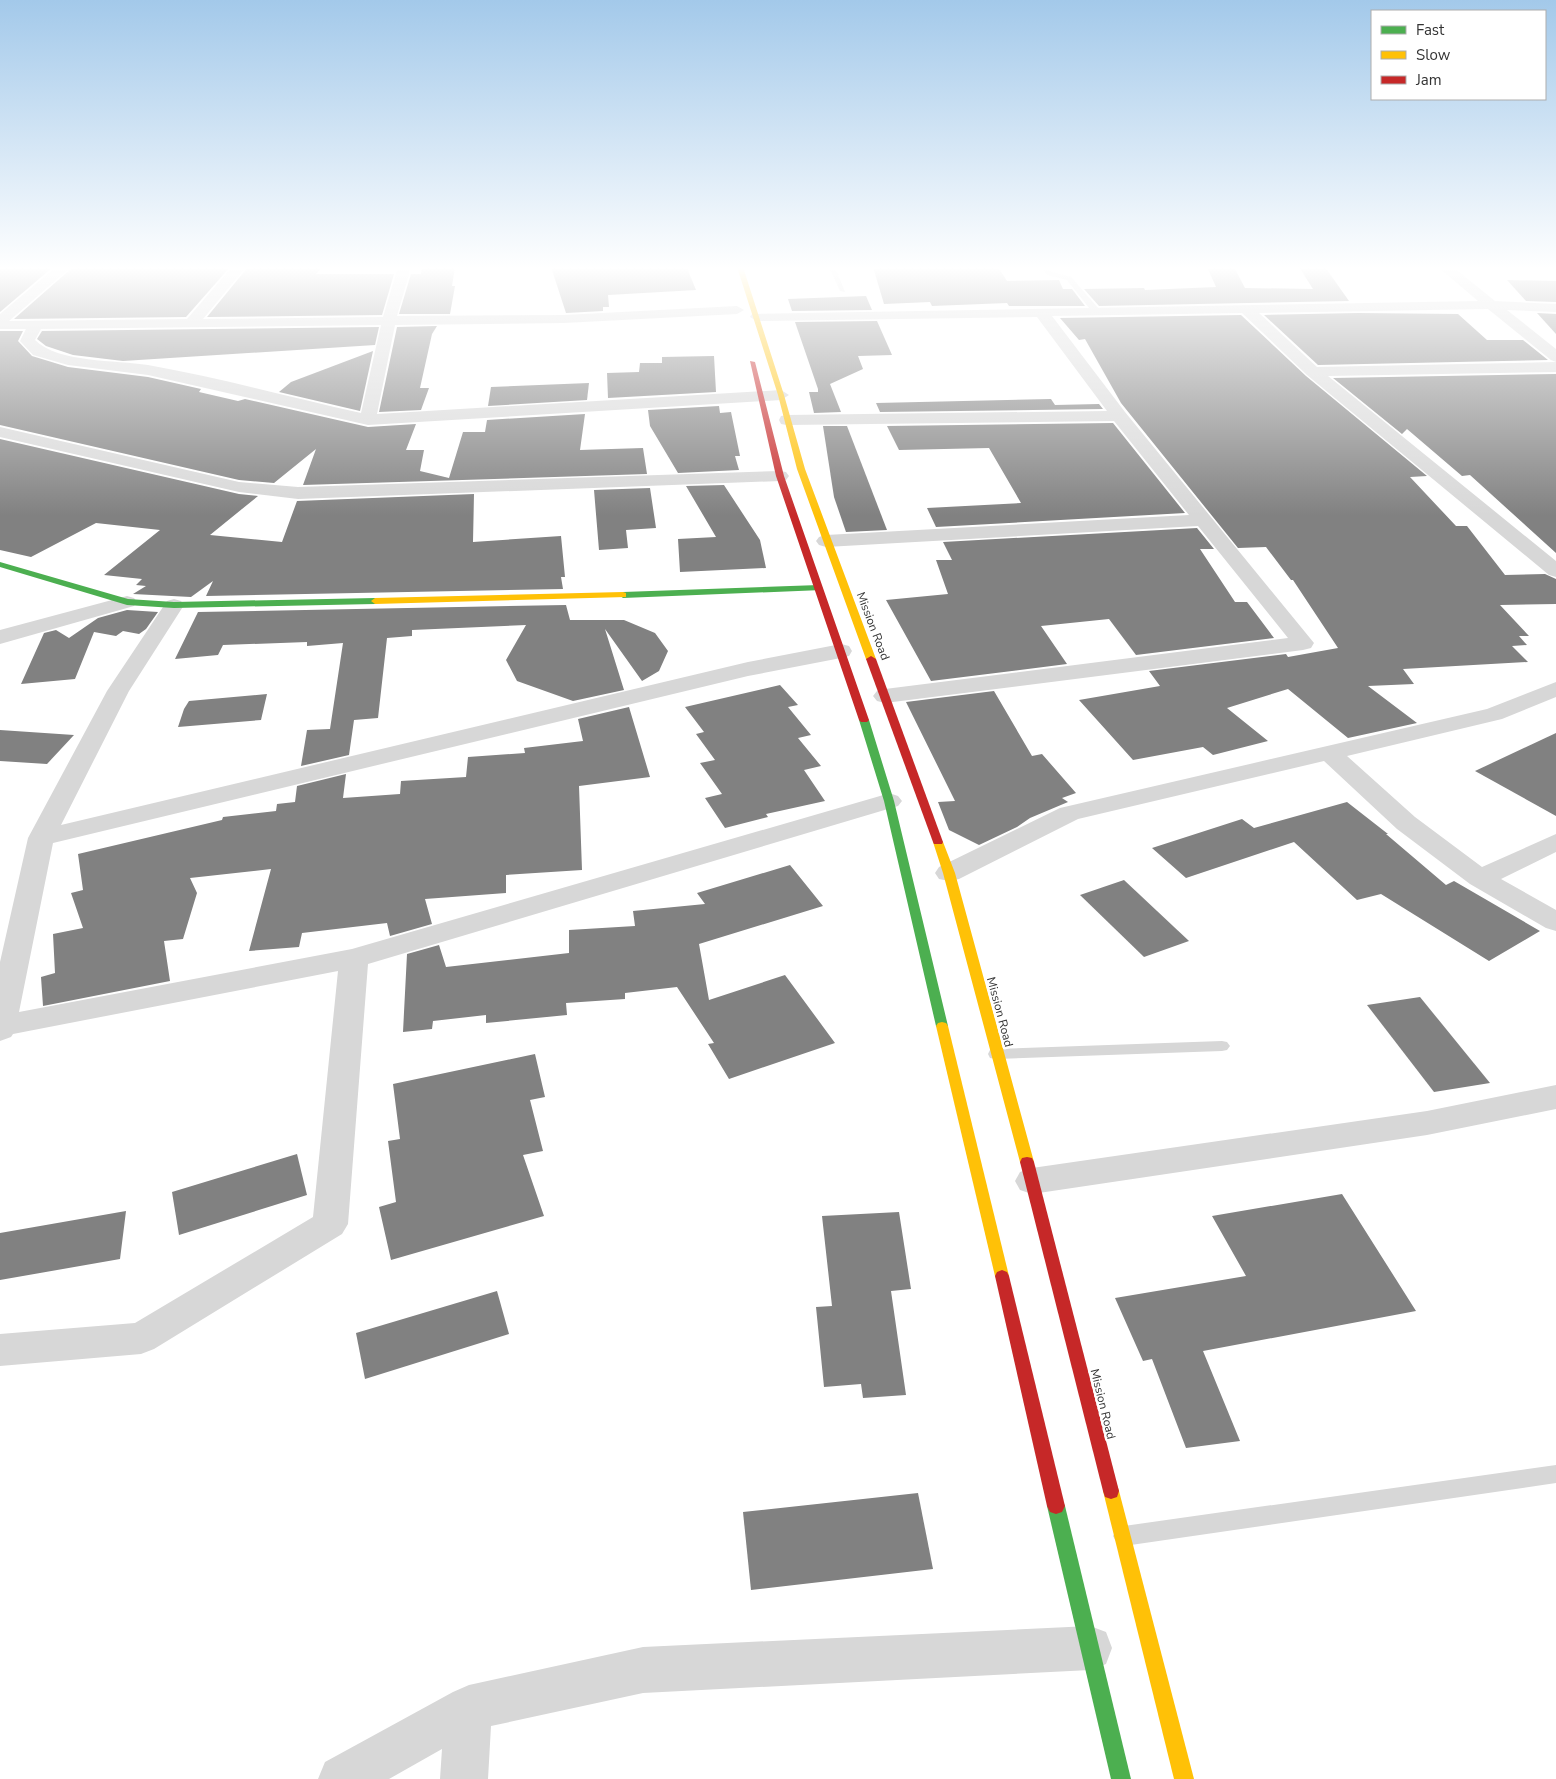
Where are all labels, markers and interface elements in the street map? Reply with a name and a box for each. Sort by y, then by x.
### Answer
legend [1371,10,1546,100]
text: Fast [1416,20,1445,40]
text: Slow [1416,45,1451,65]
text: Jam [1415,70,1442,90]
street label: Mission Road [853,590,893,662]
street label: Mission Road [983,975,1017,1049]
street label: Mission Road [1087,1367,1119,1441]

